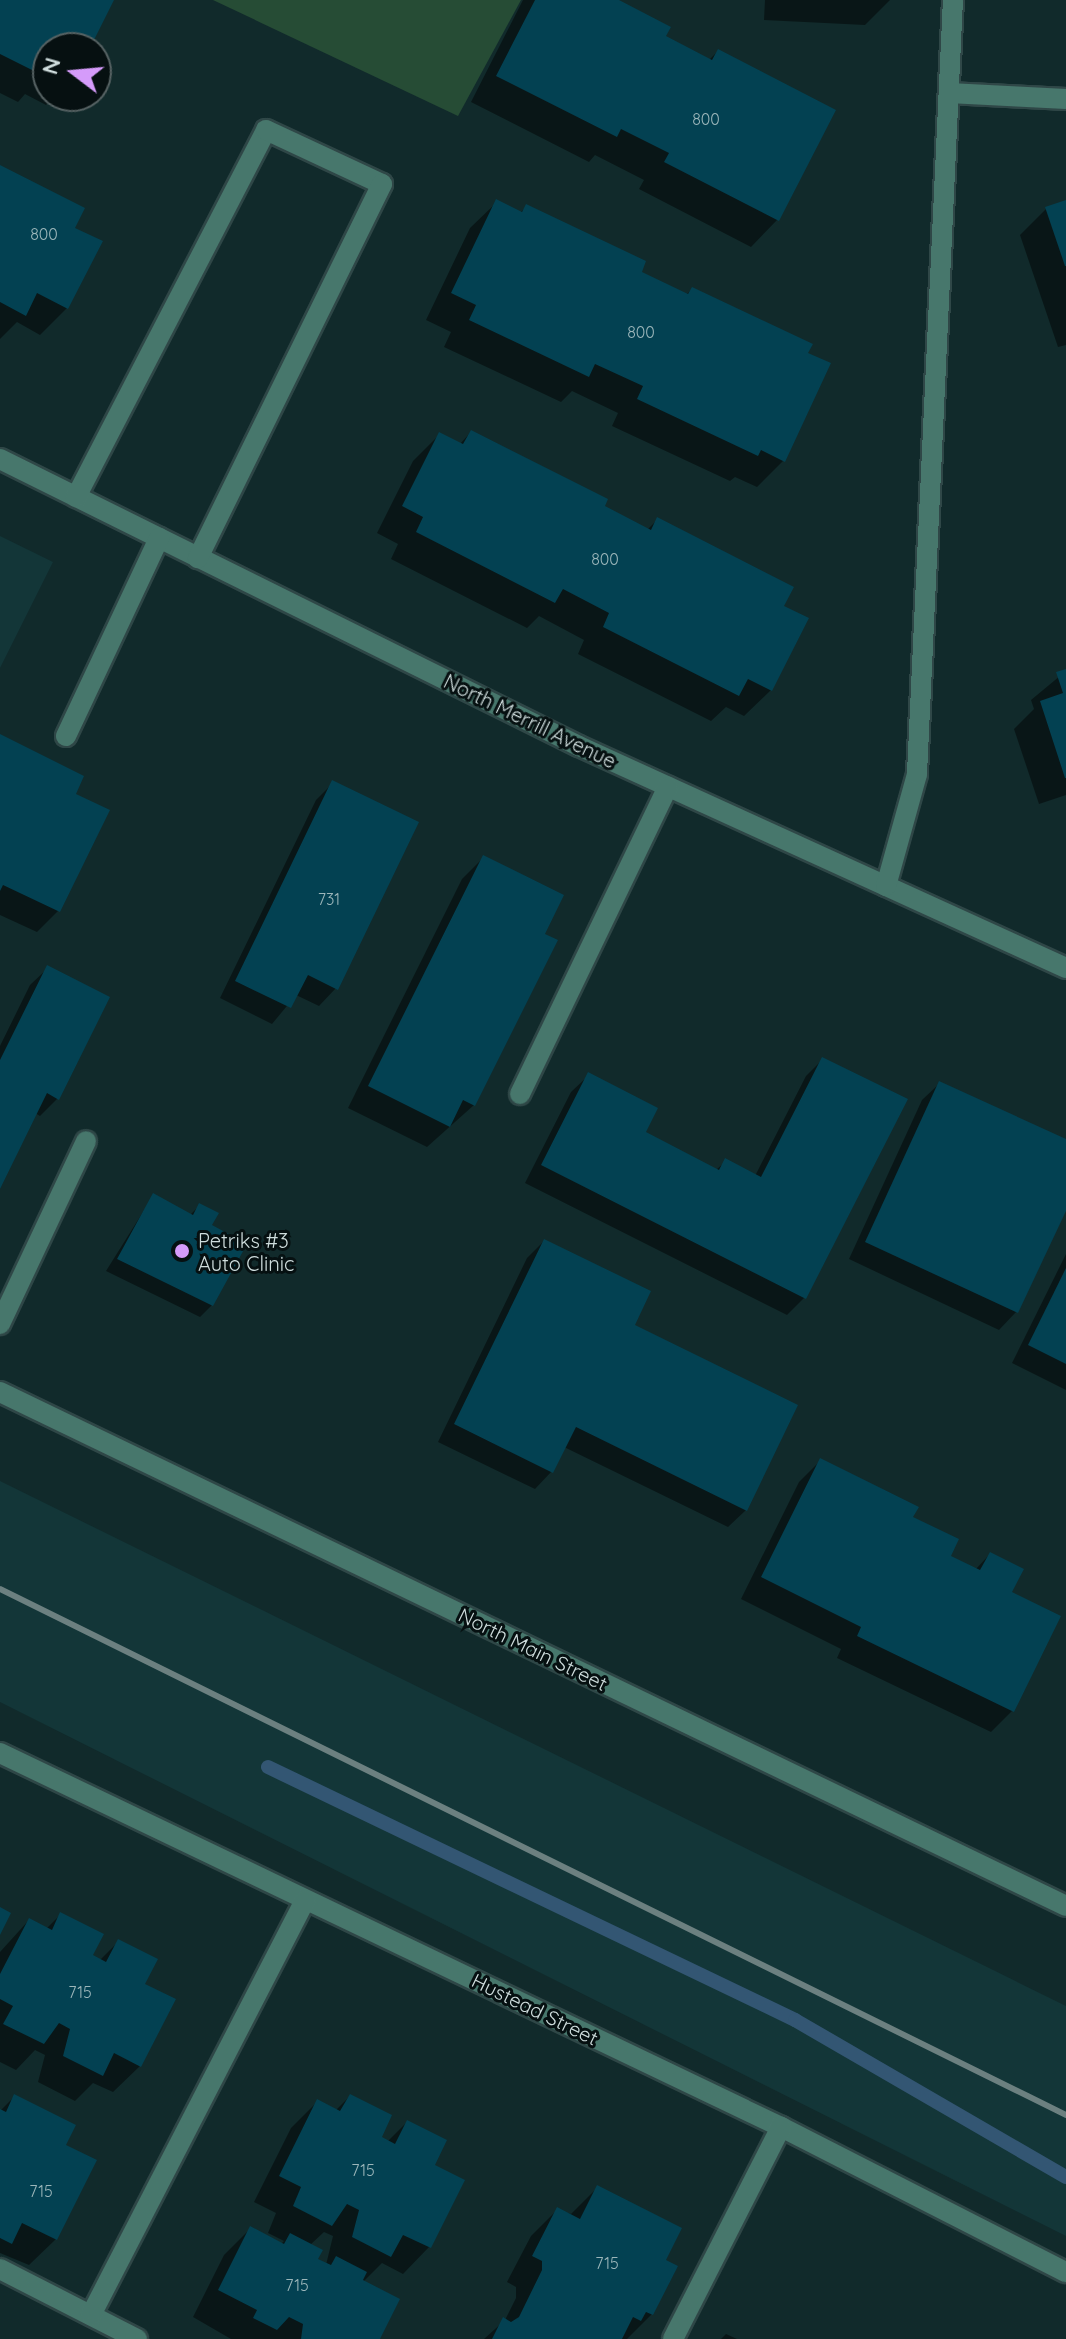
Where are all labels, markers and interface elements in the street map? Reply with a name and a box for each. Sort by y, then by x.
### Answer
north arrow [32,32,112,112]
text: N [35,54,67,78]
house number: 800 [692,109,720,129]
house number: 800 [30,224,58,244]
house number: 800 [627,322,655,342]
house number: 800 [591,549,619,569]
street label: North Merrill Avenue [440,669,620,773]
house number: 731 [318,889,340,909]
place label: Petriks #3 Auto Clinic [198,1228,294,1275]
marker: Petriks #3 Auto Clinic [173,1242,191,1260]
street label: North Main Street [455,1603,611,1695]
street label: Hustead Street [468,1968,602,2050]
house number: 715 [68,1982,92,2002]
house number: 715 [351,2160,375,2180]
house number: 715 [29,2181,53,2201]
house number: 715 [595,2253,619,2273]
house number: 715 [285,2275,309,2295]

